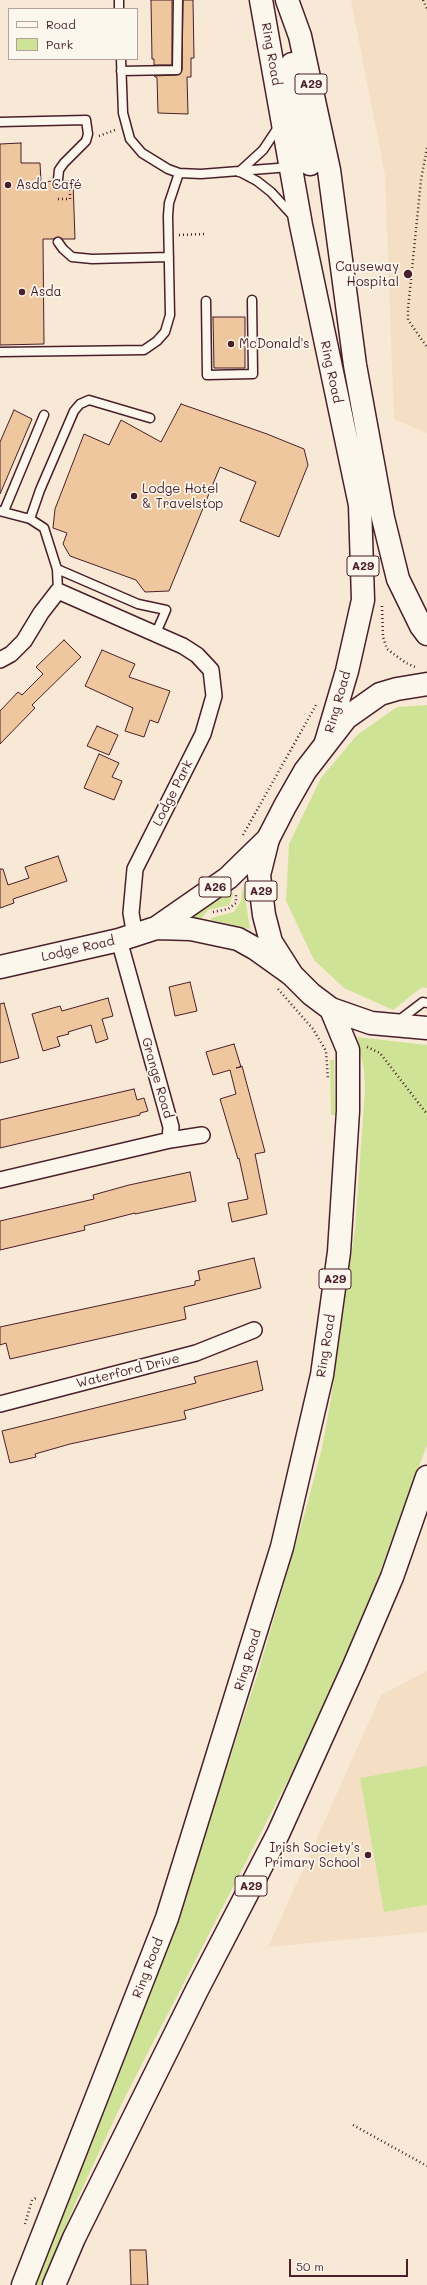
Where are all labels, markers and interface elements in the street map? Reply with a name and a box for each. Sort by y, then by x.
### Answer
legend [8,8,138,60]
text: Road [46,16,76,32]
street label: Ring Road [258,21,284,87]
text: Park [46,36,73,52]
road number: A29 [295,74,327,94]
place label: Asda Café [16,177,82,193]
marker: Asda Café [3,180,13,190]
place label: Causeway Hospital [335,259,399,290]
marker: Causeway Hospital [402,268,414,280]
place label: Asda [30,284,62,300]
marker: Asda [17,287,27,297]
place label: McDonald's [239,336,310,352]
marker: McDonald's [226,339,236,349]
street label: Ring Road [317,339,345,405]
place label: Lodge Hotel & Travelstop [142,481,223,512]
marker: Lodge Hotel & Travelstop [129,491,139,501]
road number: A29 [347,556,379,576]
street label: Ring Road [322,669,354,735]
street label: Lodge Park [150,757,196,829]
road number: A26 [199,877,231,897]
road number: A29 [245,881,277,901]
street label: Lodge Road [40,933,116,965]
street label: Grange Road [138,1036,176,1120]
road number: A29 [319,1269,351,1289]
street label: Ring Road [313,1313,339,1379]
street label: Waterford Drive [75,1351,181,1391]
street label: Ring Road [231,1627,265,1693]
place label: Irish Society's Primary School [265,1840,360,1871]
marker: Irish Society's Primary School [363,1850,373,1860]
road number: A29 [235,1876,267,1896]
street label: Ring Road [129,1936,167,2000]
scale bar [291,2251,410,2277]
text: 50 m [296,2258,324,2274]

